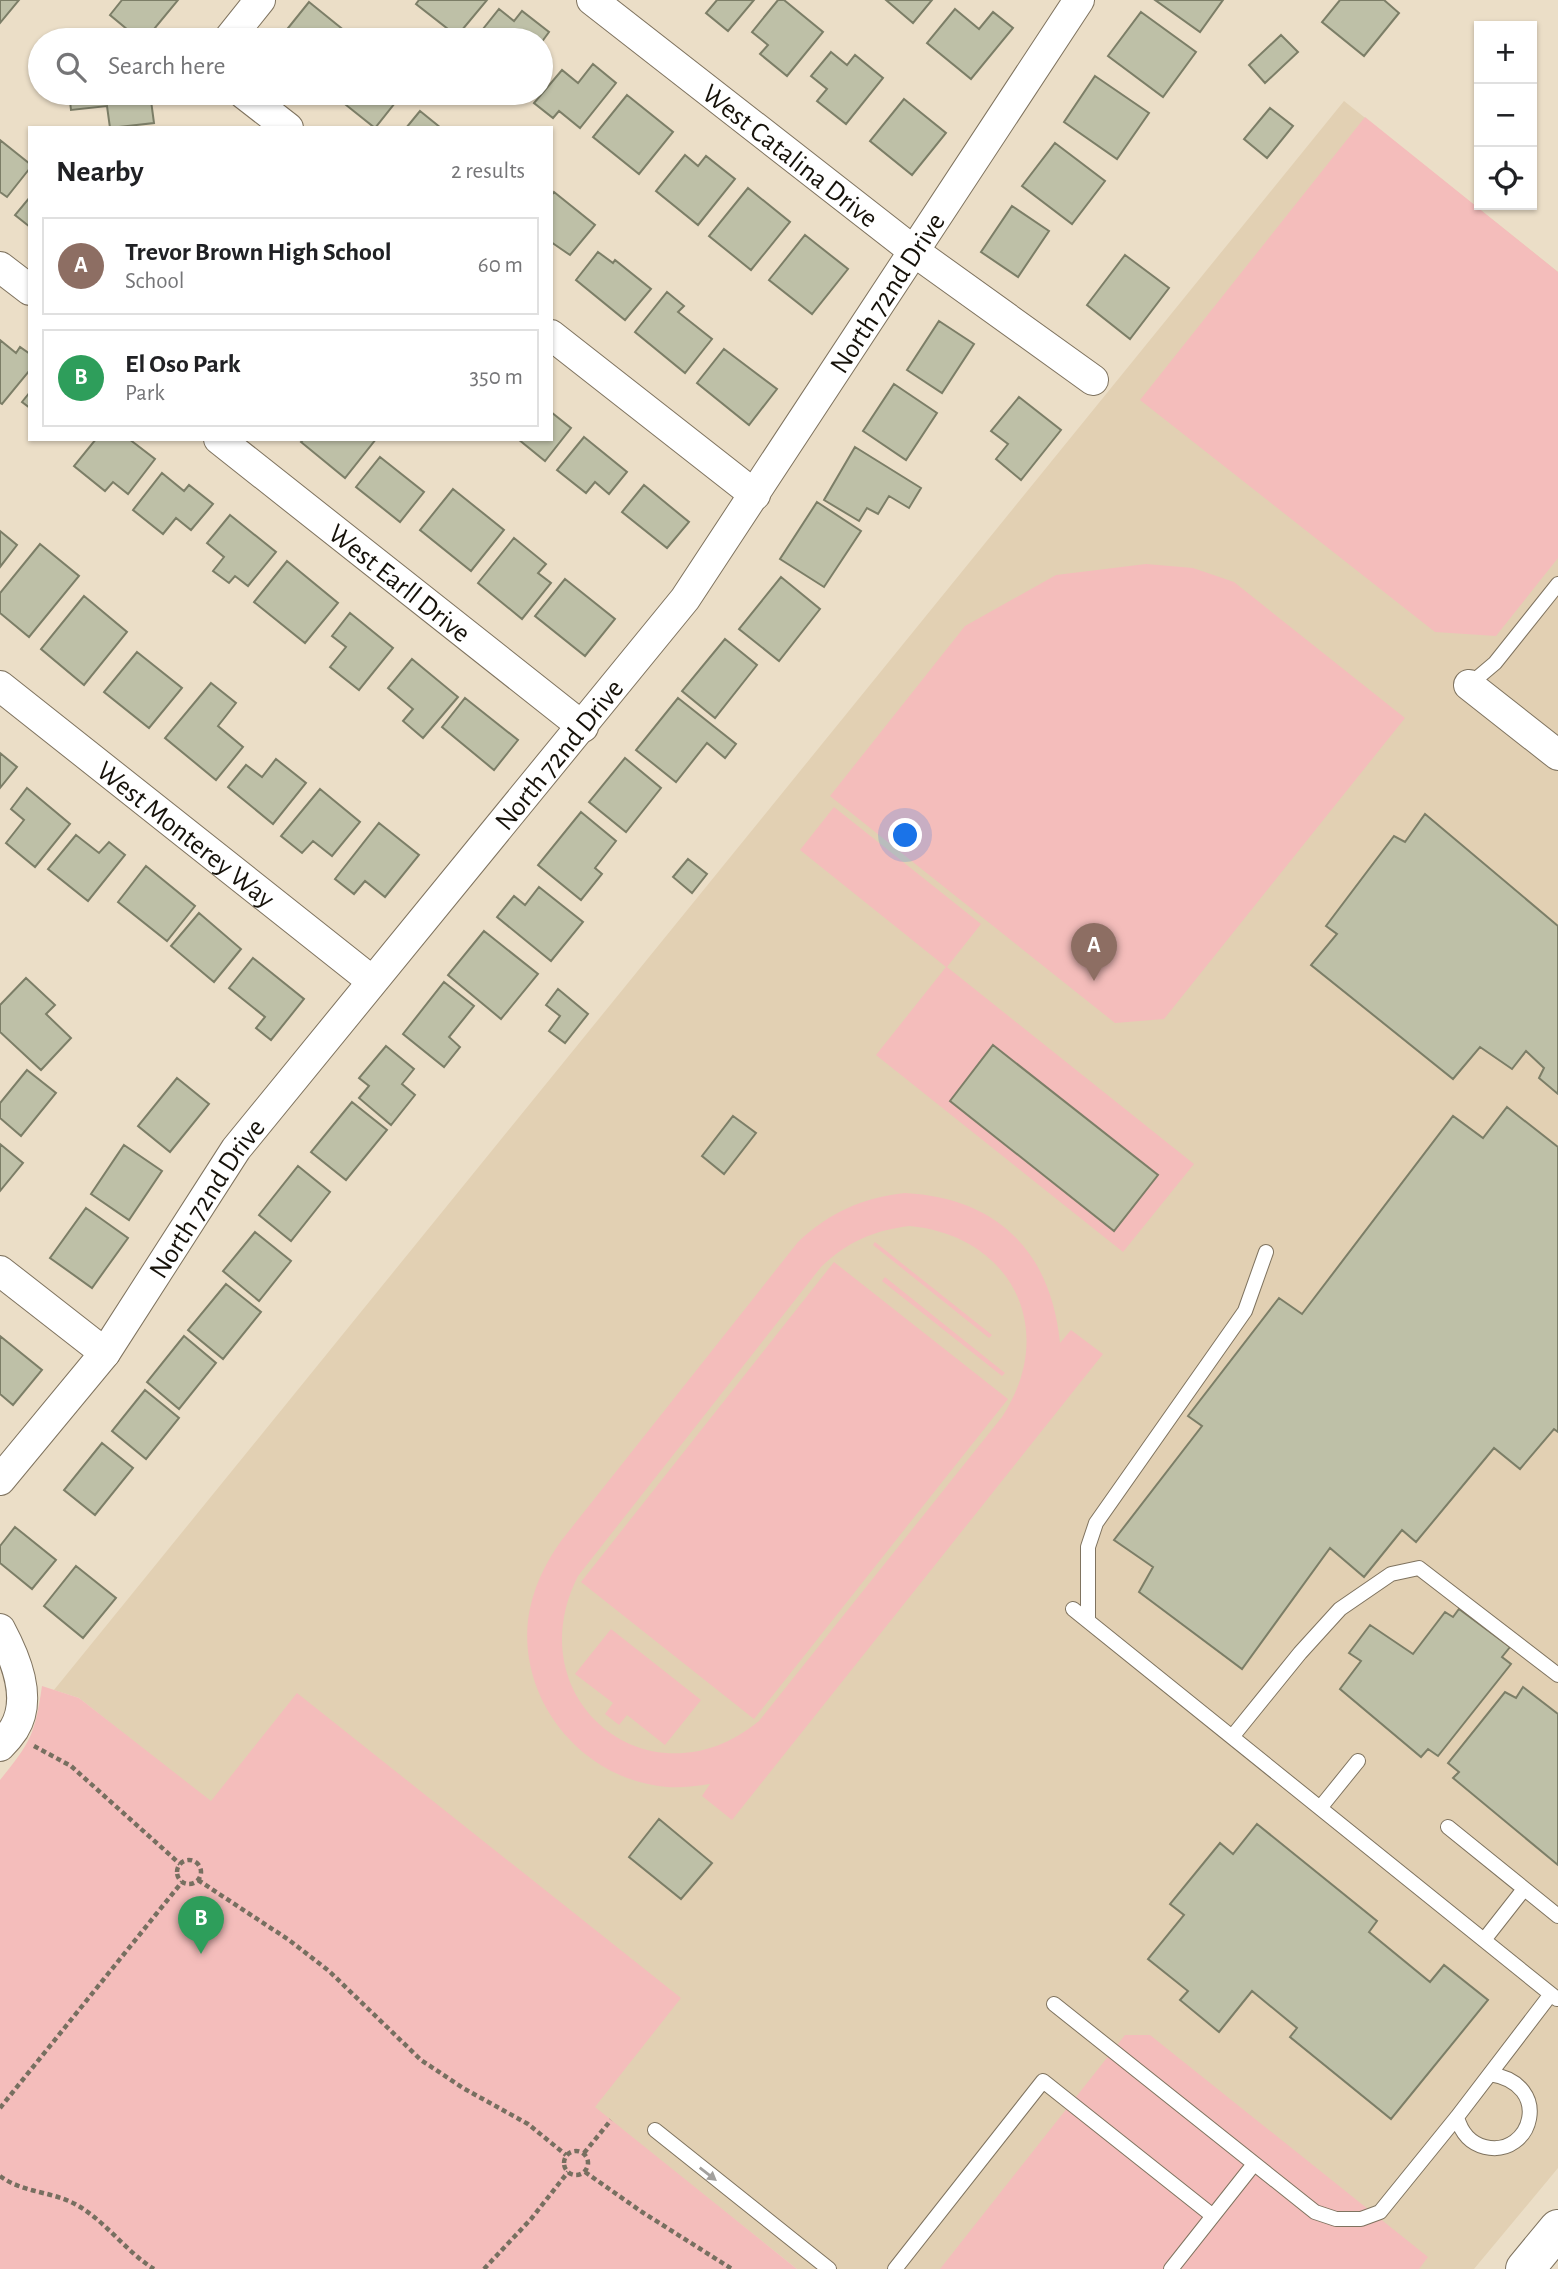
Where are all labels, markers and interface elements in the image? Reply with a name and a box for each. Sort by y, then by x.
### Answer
map controls [1474,21,1537,210]
button: + [1474,21,1537,84]
search box [28,28,553,105]
icon: search [52,48,90,86]
text: Search here [108,53,226,79]
street label: West Catalina Drive [696,80,882,233]
button: − [1474,84,1537,147]
button: locate [1474,147,1537,210]
text: Nearby [56,157,144,187]
text: 2 results [451,160,525,183]
street label: North 72nd Drive [826,208,951,379]
text: Trevor Brown High School [125,239,392,265]
text: A [74,254,88,277]
text: 60 m [478,254,523,277]
text: School [125,270,184,293]
text: El Oso Park [125,351,241,377]
text: B [74,366,88,389]
text: 350 m [470,366,523,389]
text: Park [125,382,165,405]
street label: West Earll Drive [323,520,475,648]
street label: North 72nd Drive [490,675,629,836]
street label: West Monterey Way [91,757,279,914]
your location [888,818,922,852]
pin: A [1071,923,1117,981]
street label: North 72nd Drive [145,1114,271,1284]
pin: B [178,1896,224,1954]
one-way arrow [699,2166,717,2180]

